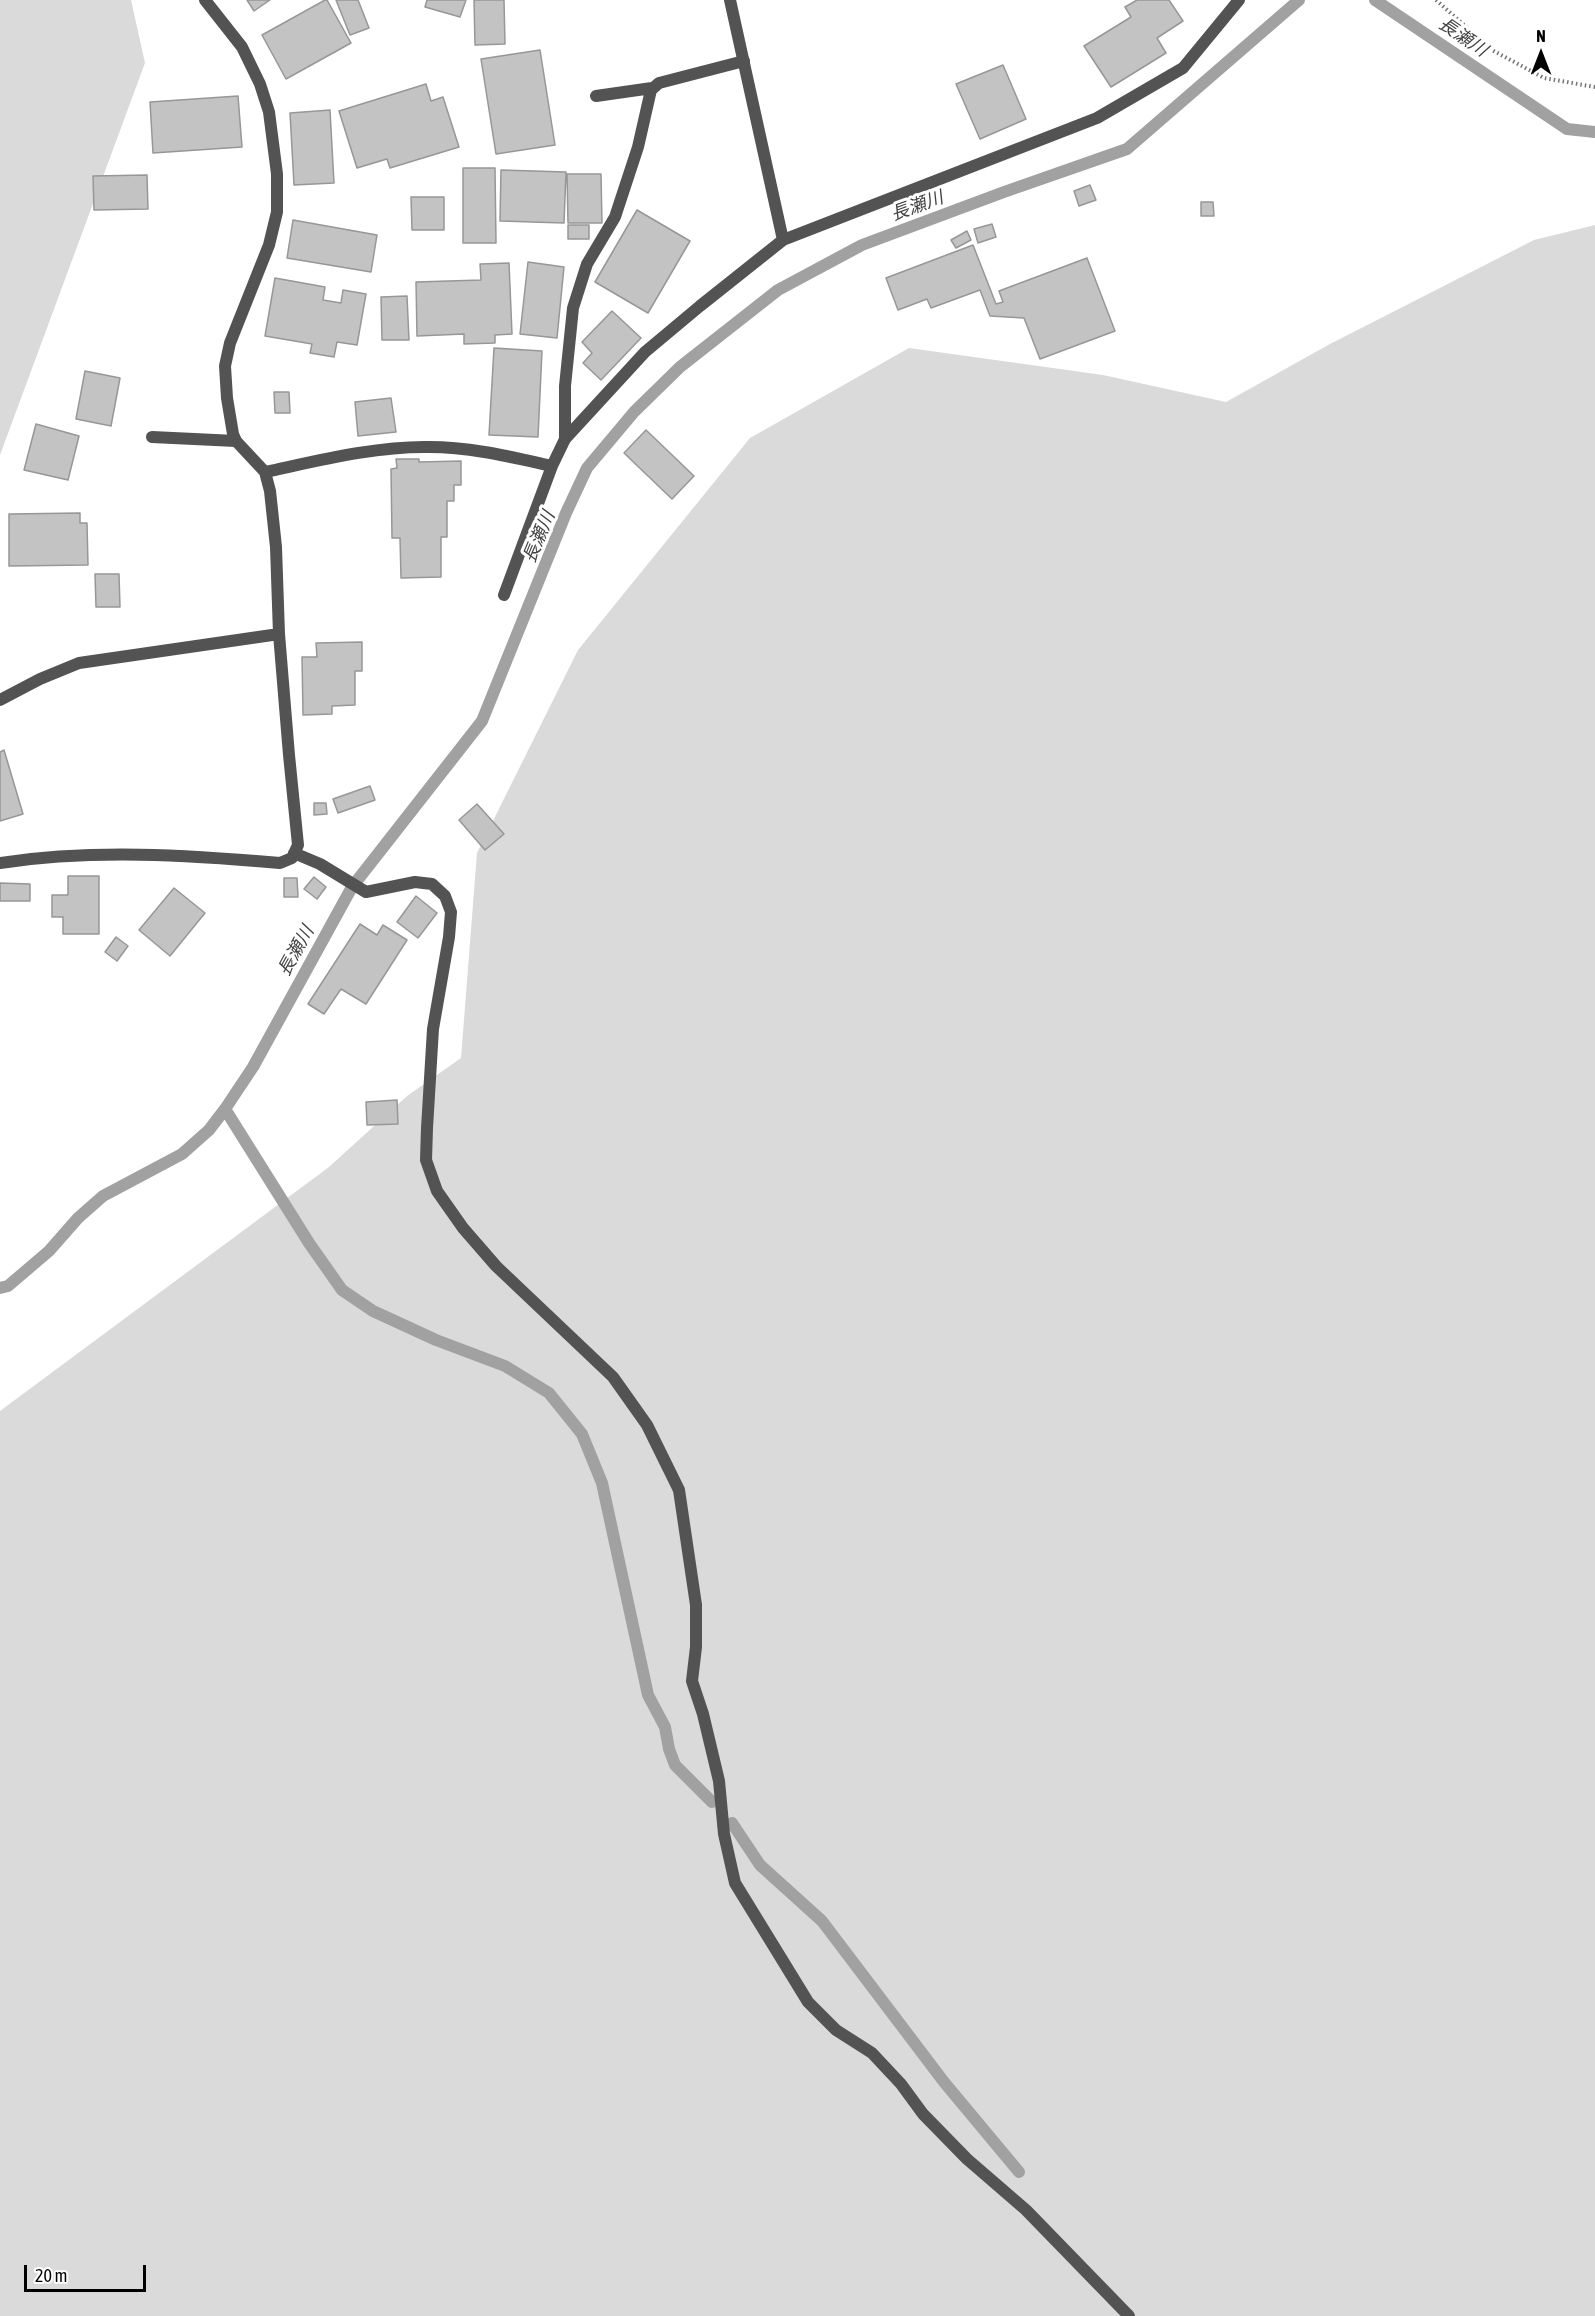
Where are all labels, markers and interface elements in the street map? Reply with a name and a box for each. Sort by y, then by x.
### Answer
water label: 長瀬川 [1435,13,1491,61]
north arrow [1511,24,1571,84]
text: N [1536,27,1546,45]
water label: 長瀬川 [888,187,946,225]
water label: 長瀬川 [519,508,559,566]
water label: 長瀬川 [273,922,319,980]
scale bar [27,2253,148,2291]
text: 20 m [35,2265,67,2286]

